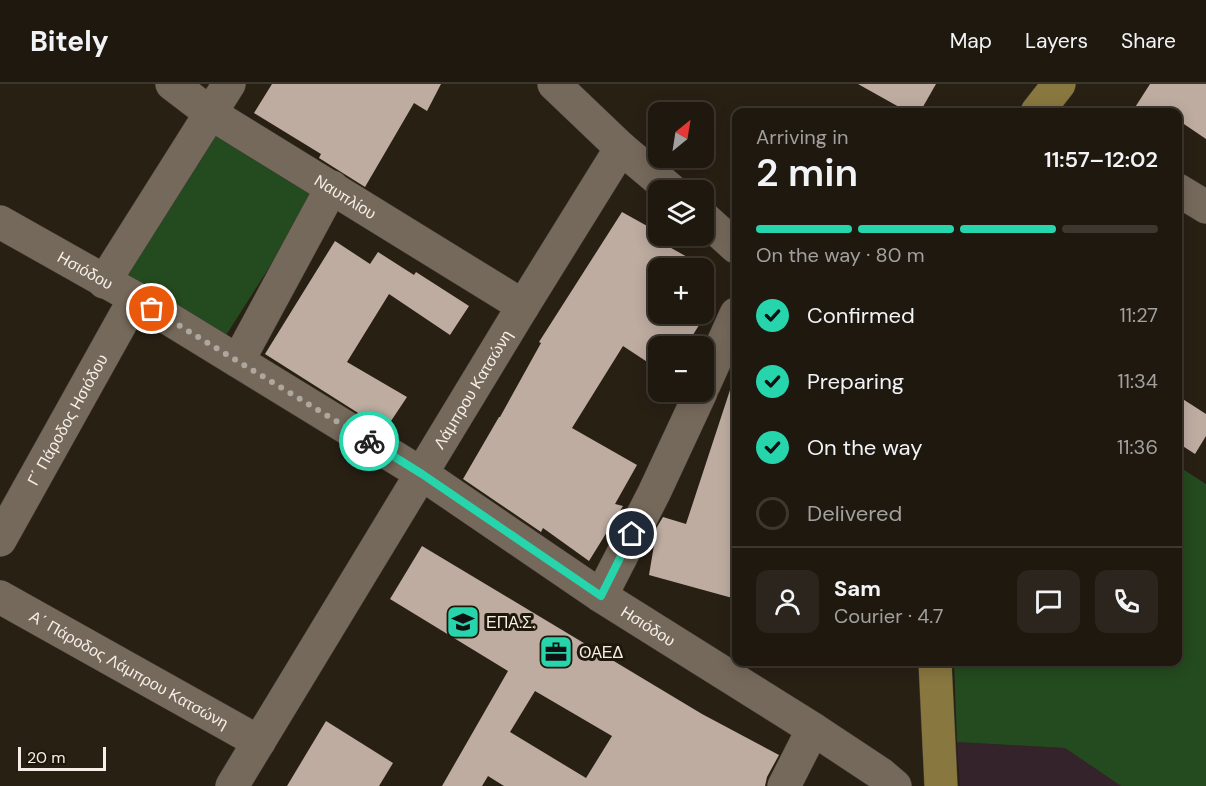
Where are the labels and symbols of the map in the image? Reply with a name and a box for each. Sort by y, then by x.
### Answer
north arrow [648,102,714,168]
street label: Ναυπλίου [310,170,380,224]
street label: Ησιόδου [54,247,117,294]
pin [126,283,177,334]
street label: Λάμπρου Κατσώνη [429,326,517,453]
street label: Γ΄ Πάροδος Ησιόδου [23,350,113,489]
courier [339,411,399,471]
pin [606,508,657,559]
street label: Ησιόδου [617,601,679,651]
school or university icon: ΕΠΑ.Σ. [445,604,481,640]
street label: Α΄ Πάροδος Λάμπρου Κατσώνη [26,606,232,734]
place label: ΕΠΑ.Σ. [486,612,535,633]
office icon: ΟΑΕΔ [538,634,574,670]
place label: ΟΑΕΔ [579,642,624,663]
scale bar [18,744,106,772]

